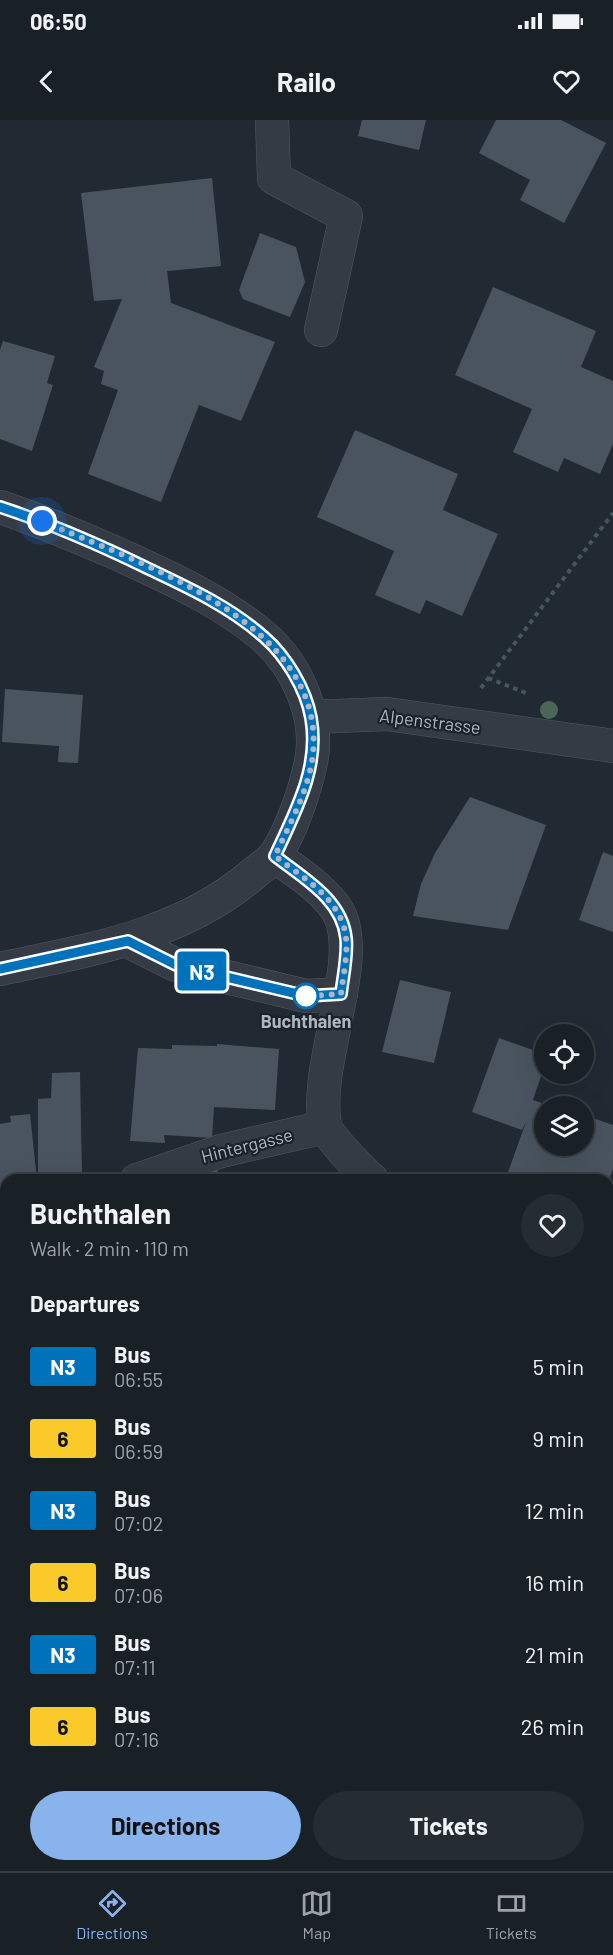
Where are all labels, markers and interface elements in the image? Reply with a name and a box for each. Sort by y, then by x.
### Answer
text: 06:50 [30,8,87,34]
icon: back [30,65,63,98]
text: Railo [277,65,336,97]
icon: heart [550,65,583,98]
your location [27,506,57,536]
street label: Alpenstrasse [378,704,482,738]
line badge: N3 [175,952,229,990]
text: N3 [189,959,215,984]
marker: Buchthalen [293,983,319,1009]
place label: Buchthalen [261,1010,351,1032]
map controls [534,1024,594,1156]
button: locate [534,1024,594,1084]
button: layers [534,1096,594,1156]
street label: Hintergasse [199,1123,295,1167]
button: heart [521,1194,584,1257]
text: Buchthalen [30,1196,171,1230]
text: Walk · 2 min · 110 m [30,1236,189,1260]
text: Departures [30,1290,140,1316]
text: Bus [114,1341,151,1367]
text: 5 min [533,1353,584,1379]
text: N3 [50,1354,76,1379]
text: 06:55 [114,1367,163,1391]
text: Bus [114,1413,151,1439]
text: 9 min [532,1425,584,1451]
text: 6 [57,1426,69,1451]
text: 06:59 [114,1439,163,1463]
text: Bus [114,1485,151,1511]
text: 12 min [524,1497,584,1523]
text: N3 [50,1498,76,1523]
text: 07:02 [114,1511,164,1535]
text: Bus [114,1557,151,1583]
text: 16 min [525,1569,584,1595]
text: 6 [57,1570,69,1595]
text: 07:06 [114,1583,163,1607]
text: Bus [114,1629,151,1655]
text: 21 min [525,1641,584,1667]
text: N3 [50,1642,76,1667]
text: 07:11 [114,1655,156,1679]
text: Bus [114,1701,151,1727]
text: 26 min [521,1713,584,1739]
text: 6 [57,1714,69,1739]
text: 07:16 [114,1727,159,1751]
button: Directions [30,1791,301,1860]
button: Tickets [313,1791,584,1860]
tab: Directions [76,1887,148,1942]
tab: Map [300,1887,333,1942]
tab: Tickets [486,1887,537,1942]

